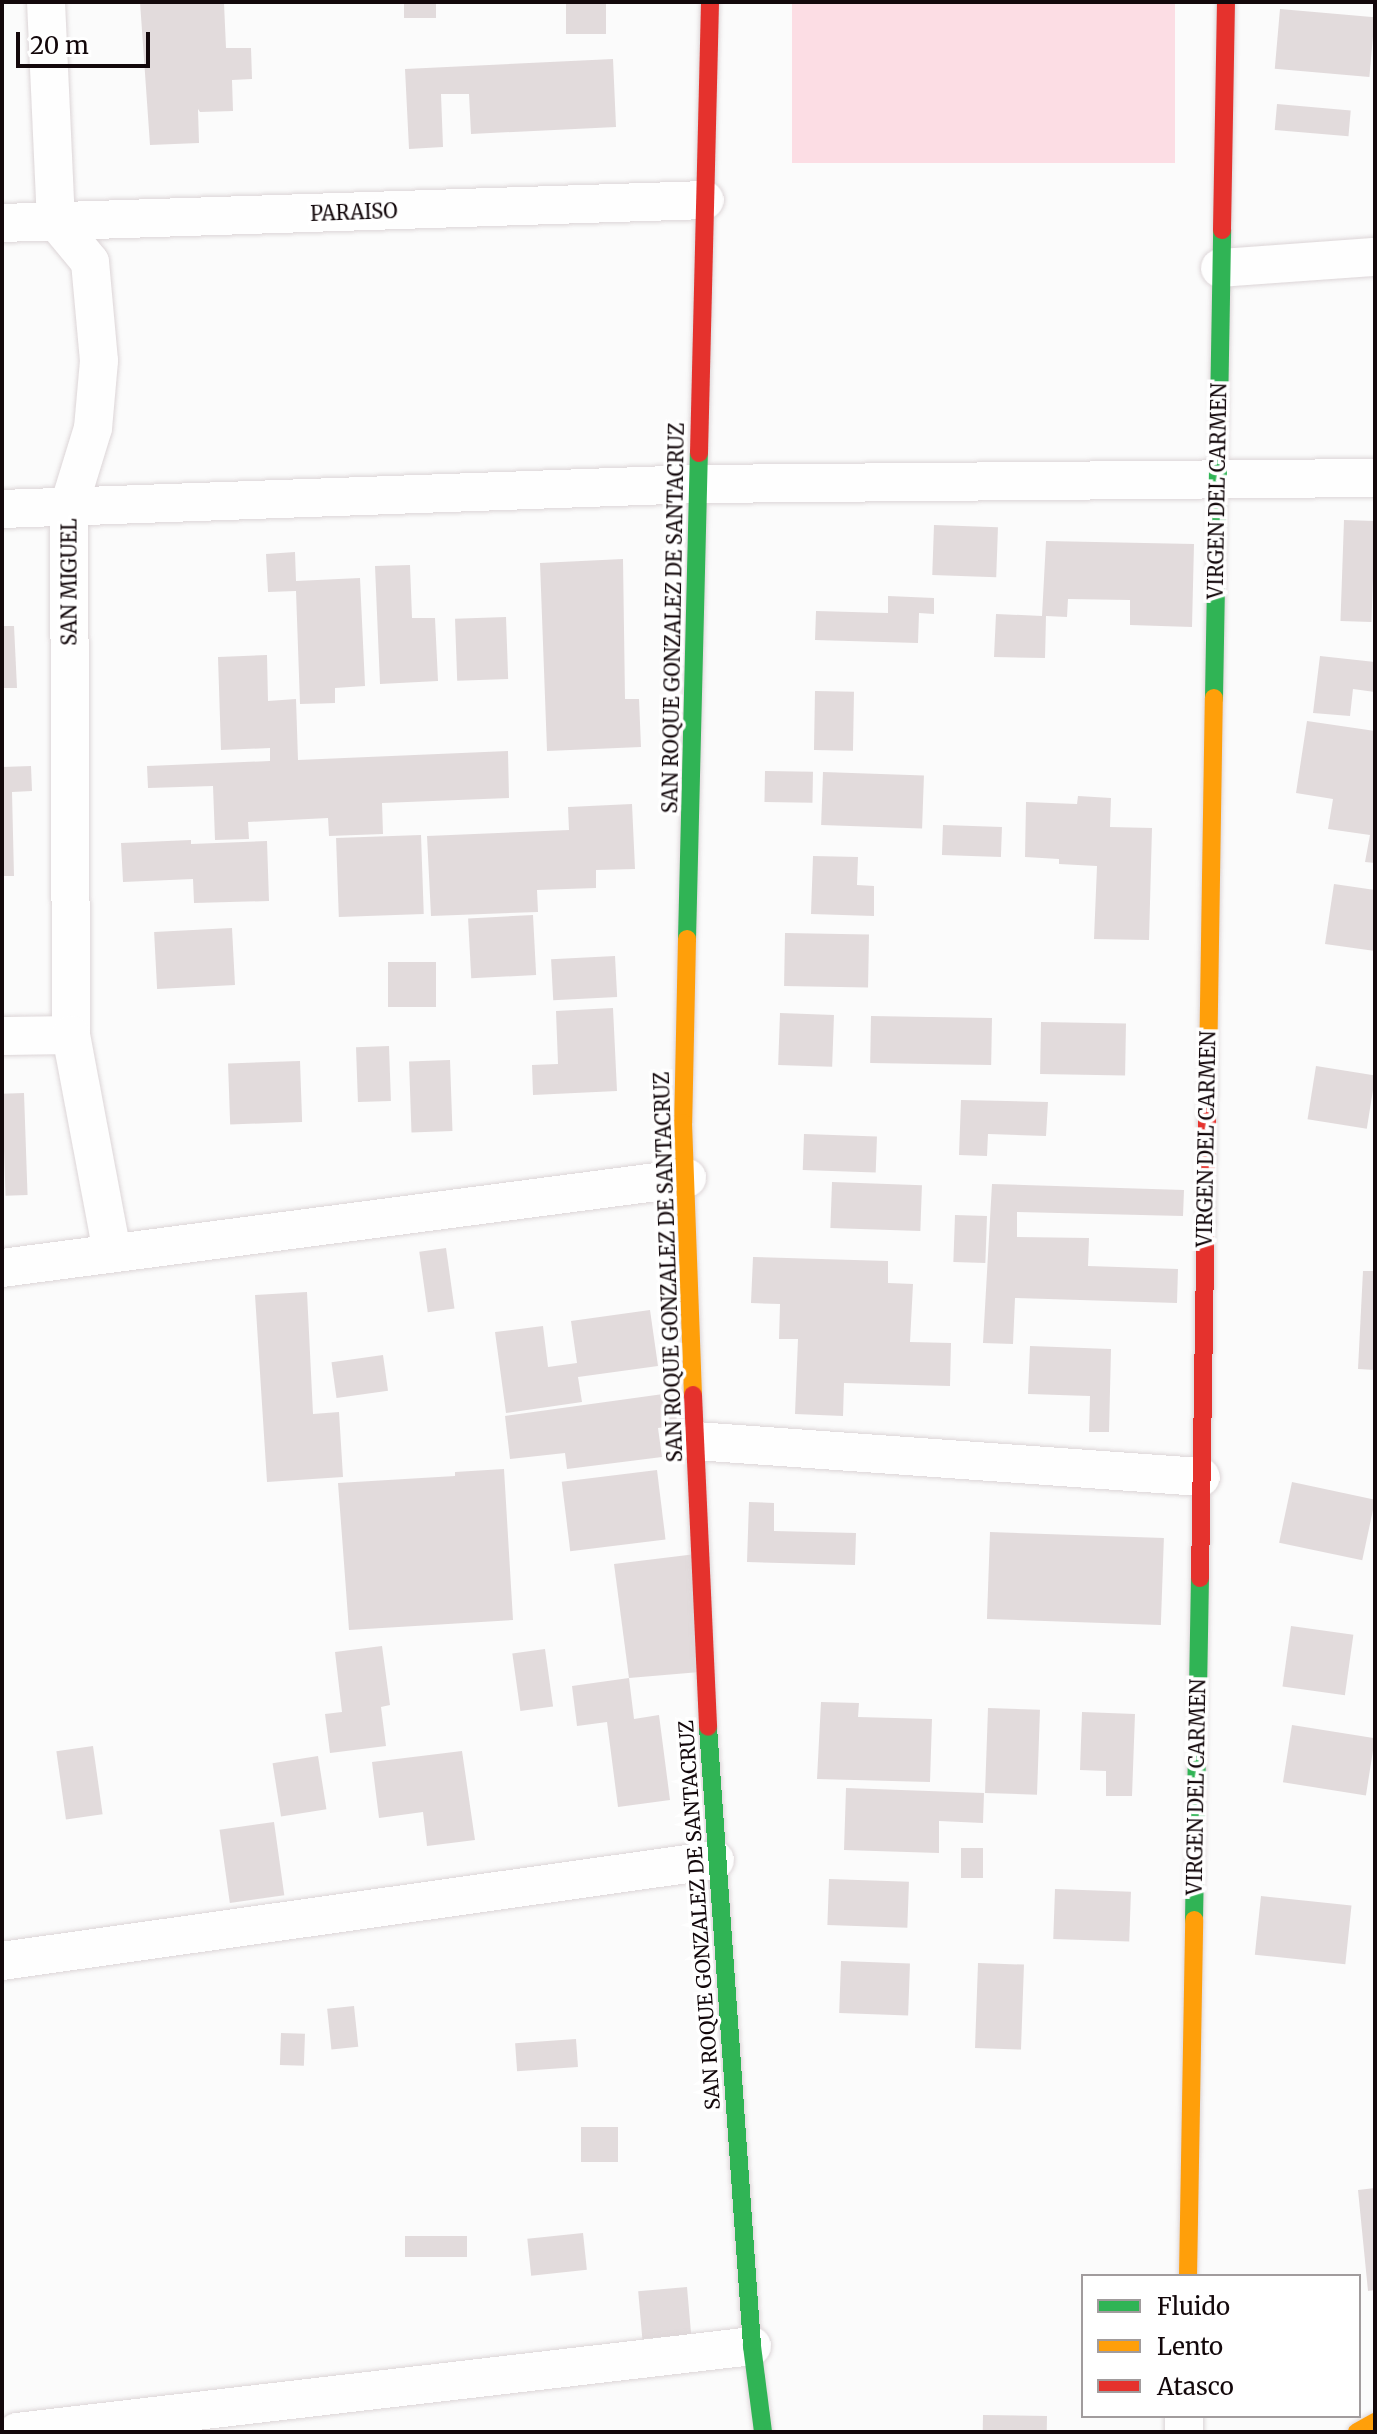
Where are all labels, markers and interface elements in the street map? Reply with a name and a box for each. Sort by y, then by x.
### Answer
scale bar [20,16,154,66]
text: 20 m [30,30,89,61]
street label: PARAISO [310,198,398,226]
street label: VIRGEN DEL CARMEN [1203,383,1231,599]
street label: SAN ROQUE GONZALEZ DE SANTACRUZ [658,422,688,814]
street label: SAN MIGUEL [57,518,81,646]
street label: VIRGEN DEL CARMEN [1192,1031,1220,1247]
street label: SAN ROQUE GONZALEZ DE SANTACRUZ [649,1071,687,1463]
street label: VIRGEN DEL CARMEN [1182,1679,1210,1895]
street label: SAN ROQUE GONZALEZ DE SANTACRUZ [673,1719,725,2111]
legend [1081,2274,1361,2418]
text: Fluido [1157,2291,1230,2322]
text: Lento [1157,2331,1223,2362]
text: Atasco [1157,2371,1234,2402]

